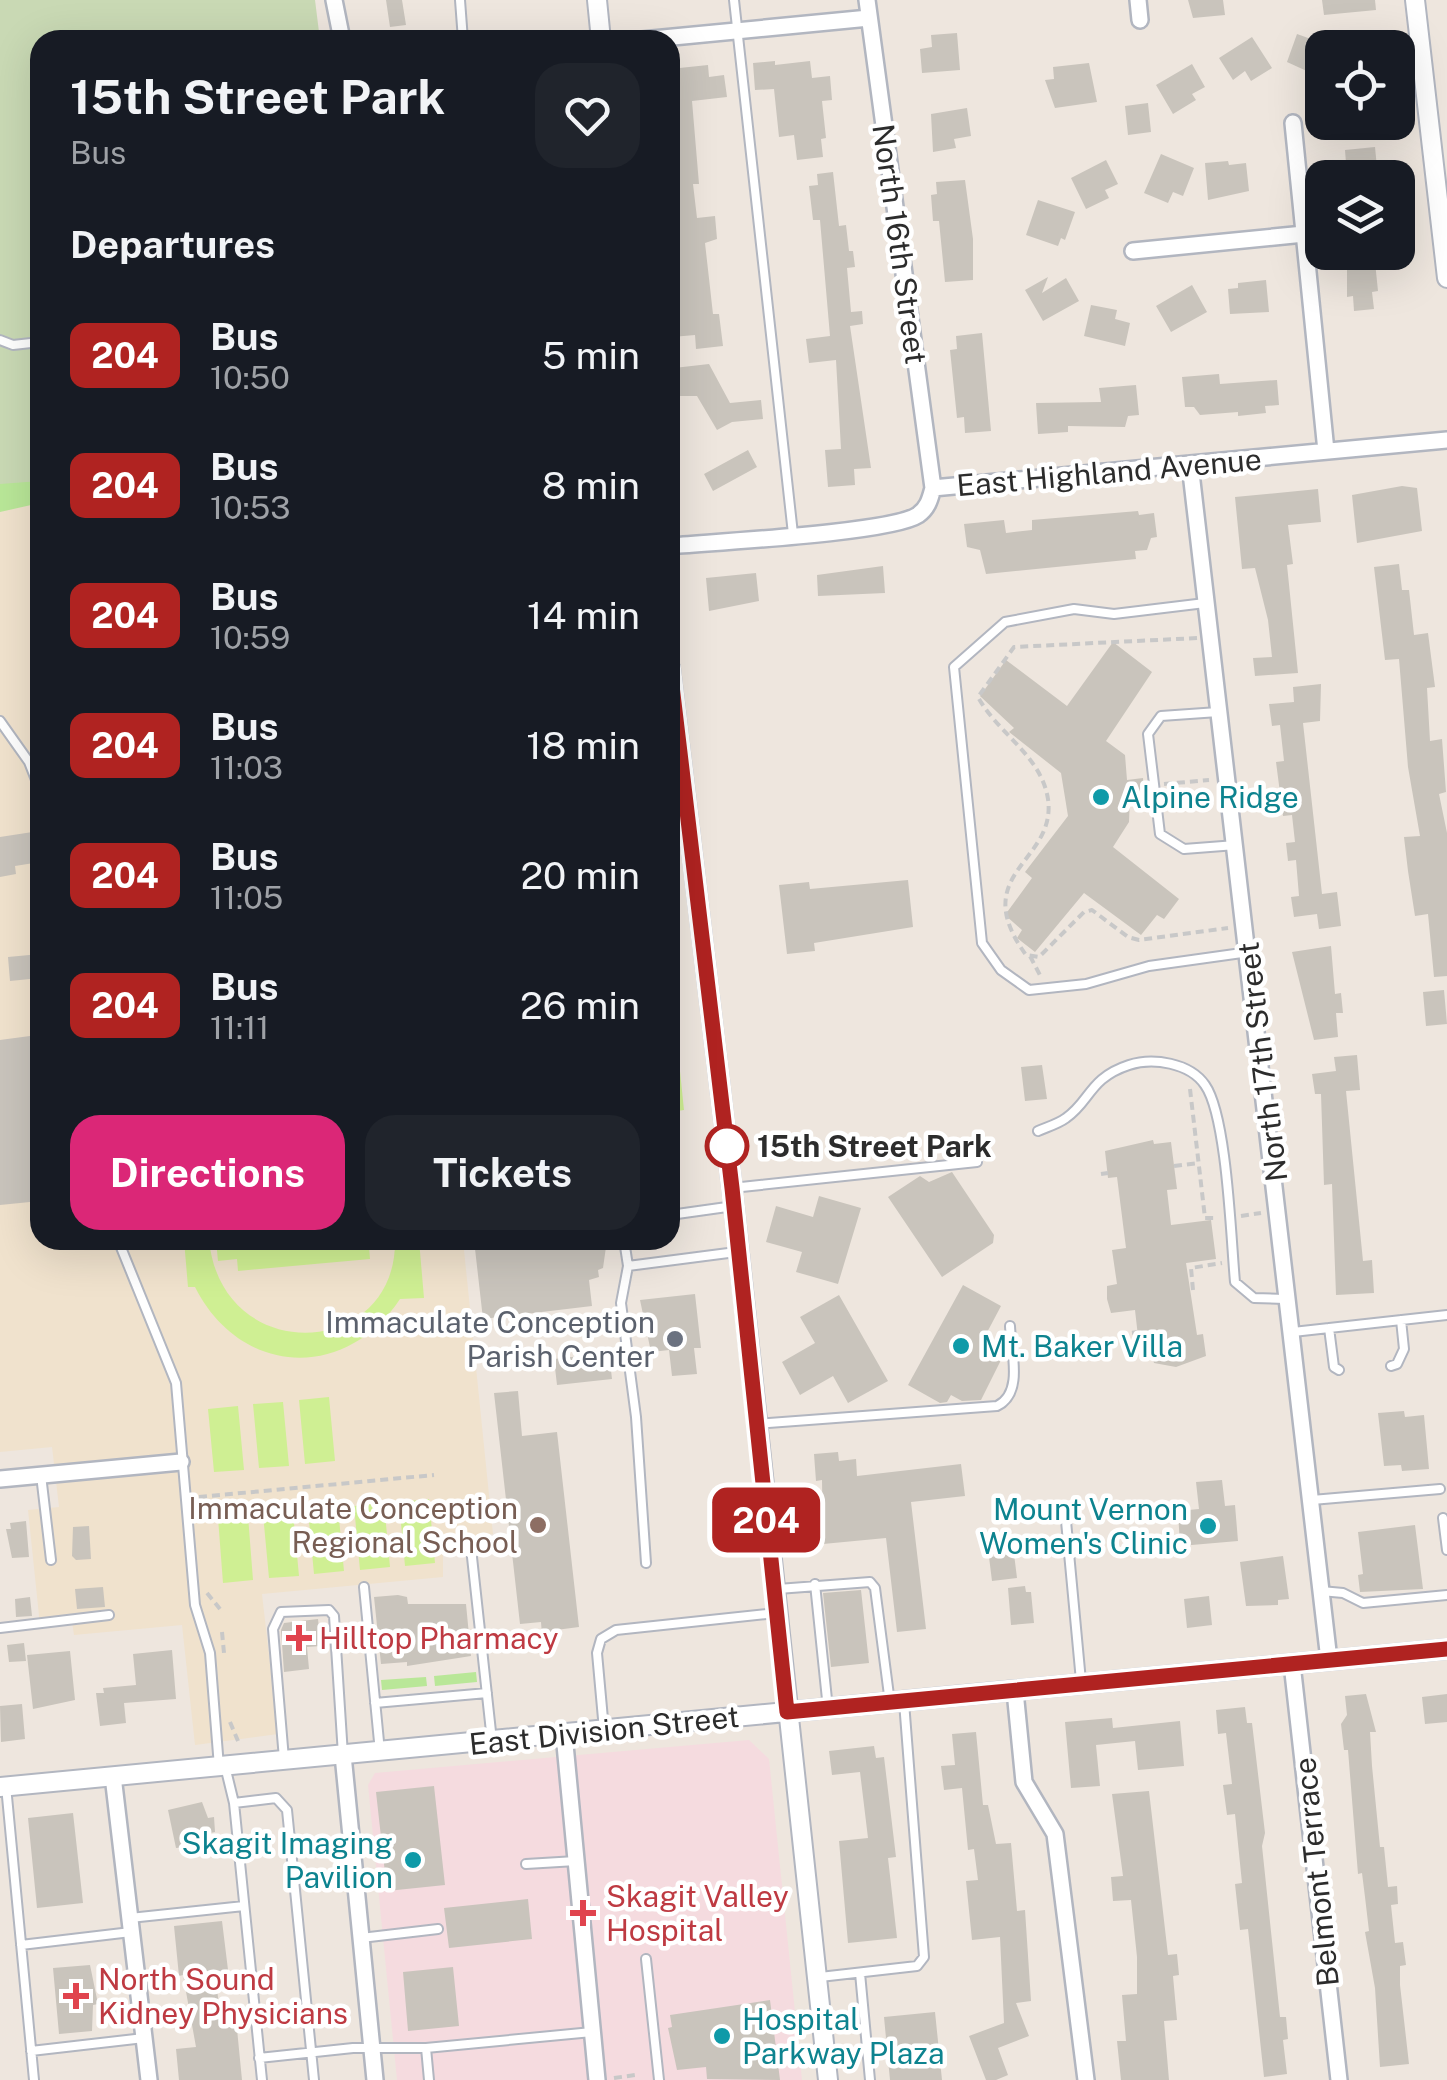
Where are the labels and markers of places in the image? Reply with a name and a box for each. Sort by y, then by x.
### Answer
place label: Alpine Ridge [1121,779,1299,815]
marker: Alpine Ridge [1090,786,1112,808]
marker: 15th Street Park [706,1125,748,1167]
place label: 15th Street Park [757,1128,992,1164]
place label: Immaculate Conception Parish Center [325,1304,655,1374]
marker: Immaculate Conception Parish Center [664,1328,686,1350]
place label: Mt. Baker Villa [981,1328,1183,1364]
marker: Mt. Baker Villa [950,1335,972,1357]
place label: Immaculate Conception Regional School [188,1490,518,1560]
place label: Mount Vernon Women's Clinic [979,1491,1188,1561]
marker: Immaculate Conception Regional School [527,1514,549,1536]
marker: Mount Vernon Women's Clinic [1197,1515,1219,1537]
place label: Hilltop Pharmacy [319,1620,559,1656]
marker: Hilltop Pharmacy [288,1627,310,1649]
place label: Skagit Imaging Pavilion [182,1825,393,1895]
marker: Skagit Imaging Pavilion [402,1849,424,1871]
place label: Skagit Valley Hospital [606,1878,789,1948]
marker: Skagit Valley Hospital [570,1900,596,1926]
place label: North Sound Kidney Physicians [98,1961,348,2031]
marker: North Sound Kidney Physicians [63,1983,89,2009]
place label: Hospital Parkway Plaza [742,2001,944,2071]
marker: Hospital Parkway Plaza [711,2025,733,2047]

